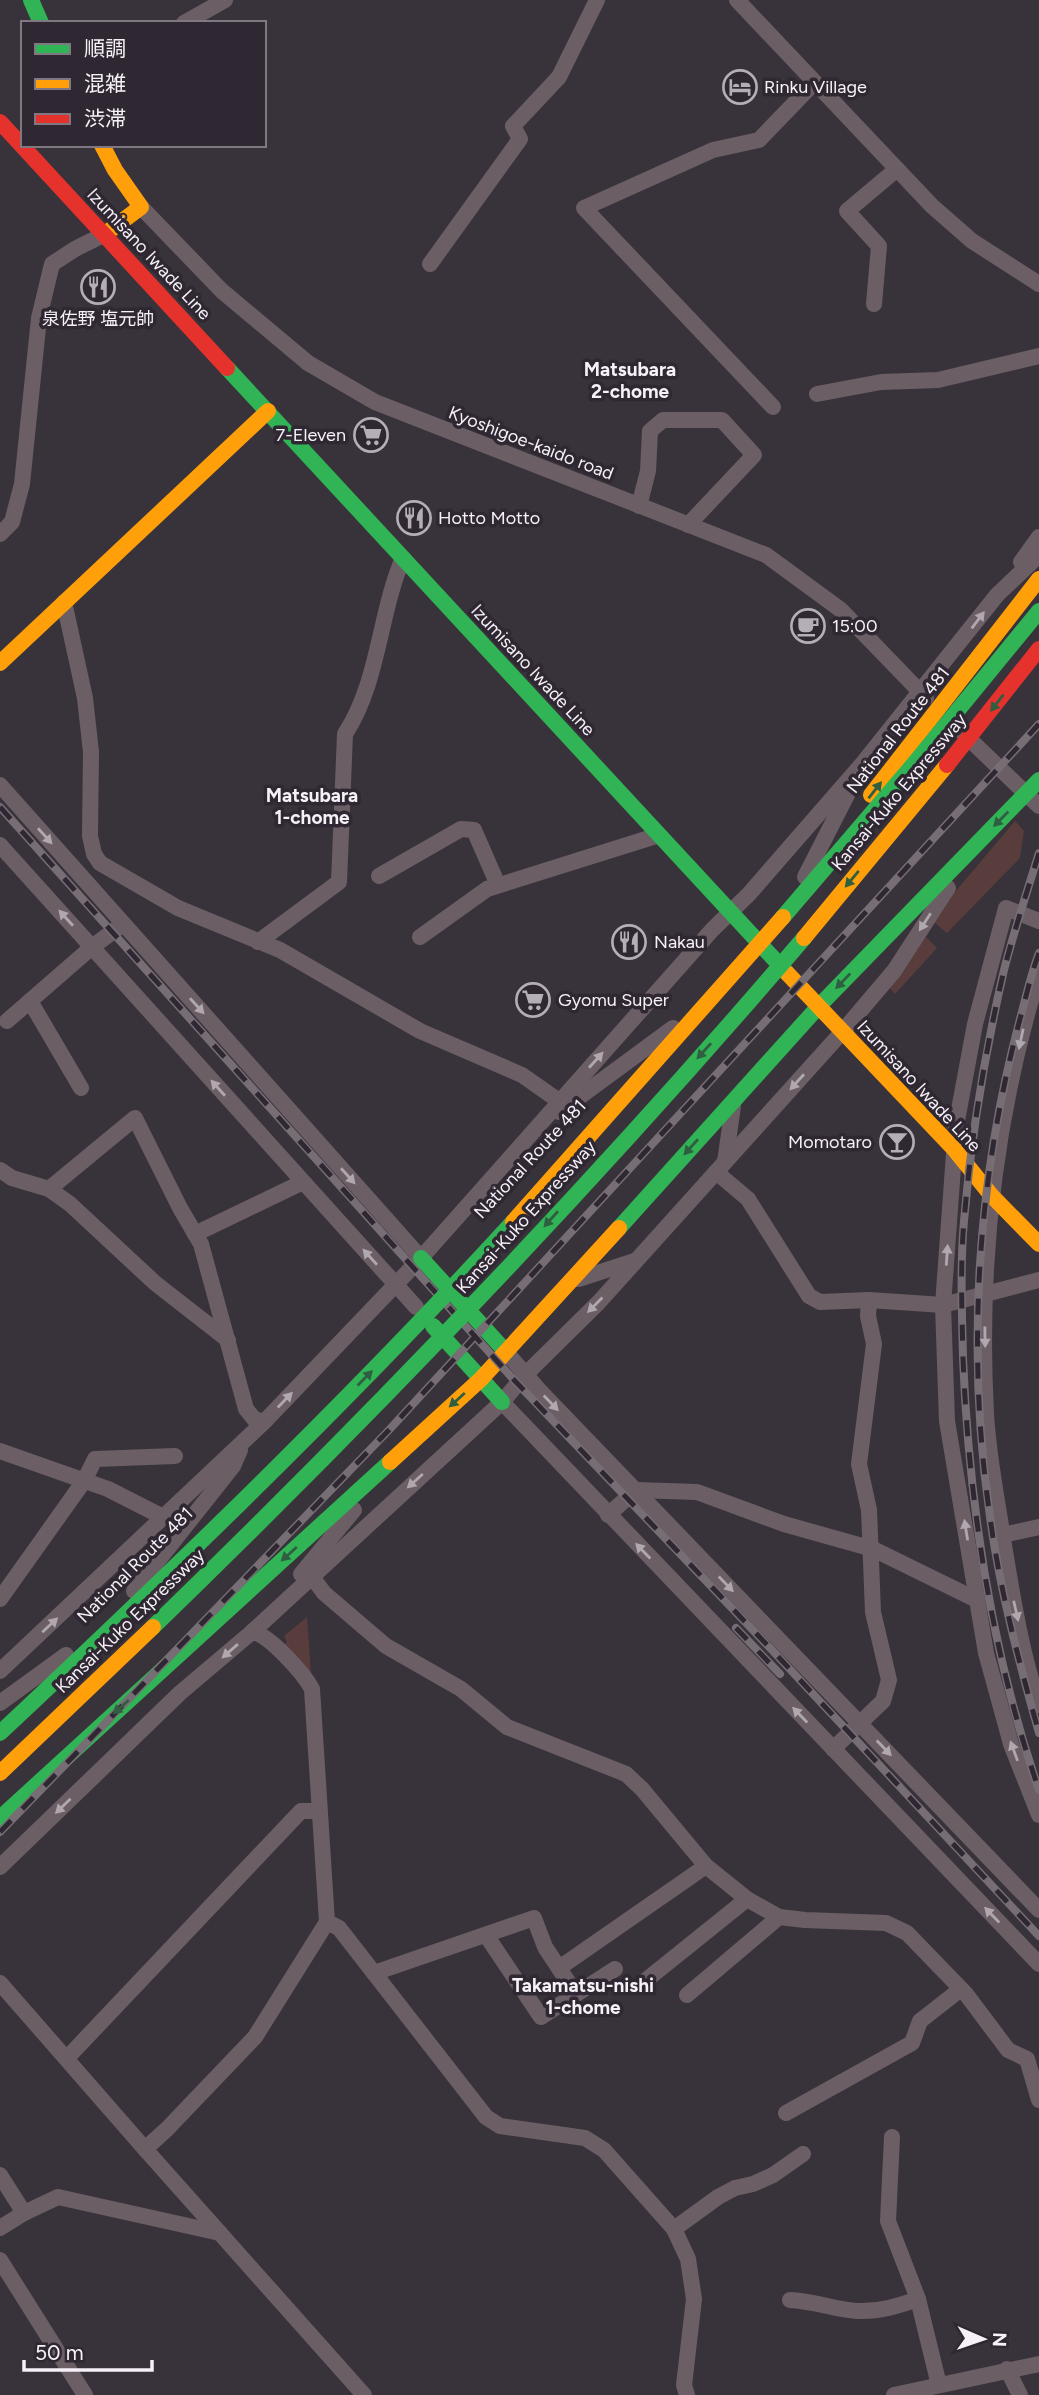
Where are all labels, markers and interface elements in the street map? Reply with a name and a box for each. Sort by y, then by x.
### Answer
legend [21,21,266,147]
text: 順調 [84,36,126,61]
hotel icon: Rinku Village [721,68,759,106]
text: 混雑 [84,71,126,96]
place label: Rinku Village [764,76,867,98]
text: 渋滞 [84,106,126,131]
street label: Izumisano Iwade Line [82,184,216,324]
restaurant icon: 泉佐野 塩元帥 [79,268,117,306]
place label: 泉佐野 塩元帥 [42,308,154,330]
district label: Matsubara 2-chome [584,358,676,403]
street label: Kyoshigoe-kaido road [445,401,617,485]
supermarket icon: 7-Eleven [352,416,390,454]
place label: 7-Eleven [276,424,346,446]
restaurant icon: Hotto Motto [395,499,433,537]
place label: Hotto Motto [438,507,540,529]
street label: Izumisano Iwade Line [466,600,600,740]
cafe icon: 15:00 [789,607,827,645]
one-way arrow [970,611,984,629]
place label: 15:00 [832,615,877,637]
street label: National Route 481 [842,662,954,798]
one-way arrow [989,693,1004,711]
street label: Kansai-Kuko Expressway [827,708,972,875]
one-way arrow [867,781,881,799]
district label: Matsubara 1-chome [266,784,358,829]
one-way arrow [993,810,1010,827]
one-way arrow [37,827,53,845]
one-way arrow [845,870,860,887]
one-way arrow [59,910,74,927]
one-way arrow [919,913,932,932]
restaurant icon: Nakau [610,923,648,961]
place label: Nakau [654,931,705,953]
one-way arrow [834,973,851,990]
supermarket icon: Gyomu Super [514,981,552,1019]
place label: Gyomu Super [558,989,669,1011]
one-way arrow [188,997,204,1014]
street label: Izumisano Iwade Line [852,1016,986,1156]
one-way arrow [1016,1028,1027,1050]
one-way arrow [696,1042,712,1060]
one-way arrow [588,1051,604,1069]
one-way arrow [790,1073,806,1090]
one-way arrow [211,1079,227,1096]
street label: National Route 481 [469,1095,591,1223]
bar icon: Momotaro [878,1123,916,1161]
place label: Momotaro [788,1131,872,1153]
street label: Kansai-Kuko Expressway [451,1135,601,1298]
one-way arrow [684,1139,700,1156]
one-way arrow [340,1167,356,1185]
one-way arrow [543,1210,559,1227]
one-way arrow [942,1244,953,1266]
one-way arrow [363,1249,379,1266]
one-way arrow [588,1296,604,1313]
one-way arrow [979,1326,991,1348]
one-way arrow [357,1370,374,1387]
one-way arrow [277,1392,293,1409]
one-way arrow [449,1392,466,1408]
one-way arrow [543,1394,559,1411]
one-way arrow [406,1473,424,1489]
street label: National Route 481 [73,1503,197,1627]
one-way arrow [960,1519,971,1541]
one-way arrow [636,1543,652,1560]
street label: Kansai-Kuko Expressway [51,1544,209,1698]
one-way arrow [281,1546,298,1561]
one-way arrow [718,1575,734,1592]
one-way arrow [1011,1600,1022,1622]
one-way arrow [41,1617,58,1633]
one-way arrow [221,1643,238,1658]
one-way arrow [113,1699,130,1715]
one-way arrow [793,1707,809,1724]
one-way arrow [875,1739,891,1756]
one-way arrow [1009,1741,1020,1762]
one-way arrow [55,1798,72,1814]
one-way arrow [984,1907,1000,1924]
district label: Takamatsu-nishi 1-chome [512,1974,654,2019]
north arrow [948,2304,1018,2374]
scale bar [24,2328,152,2372]
text: N [988,2332,1011,2347]
text: 50 m [35,2340,84,2365]

